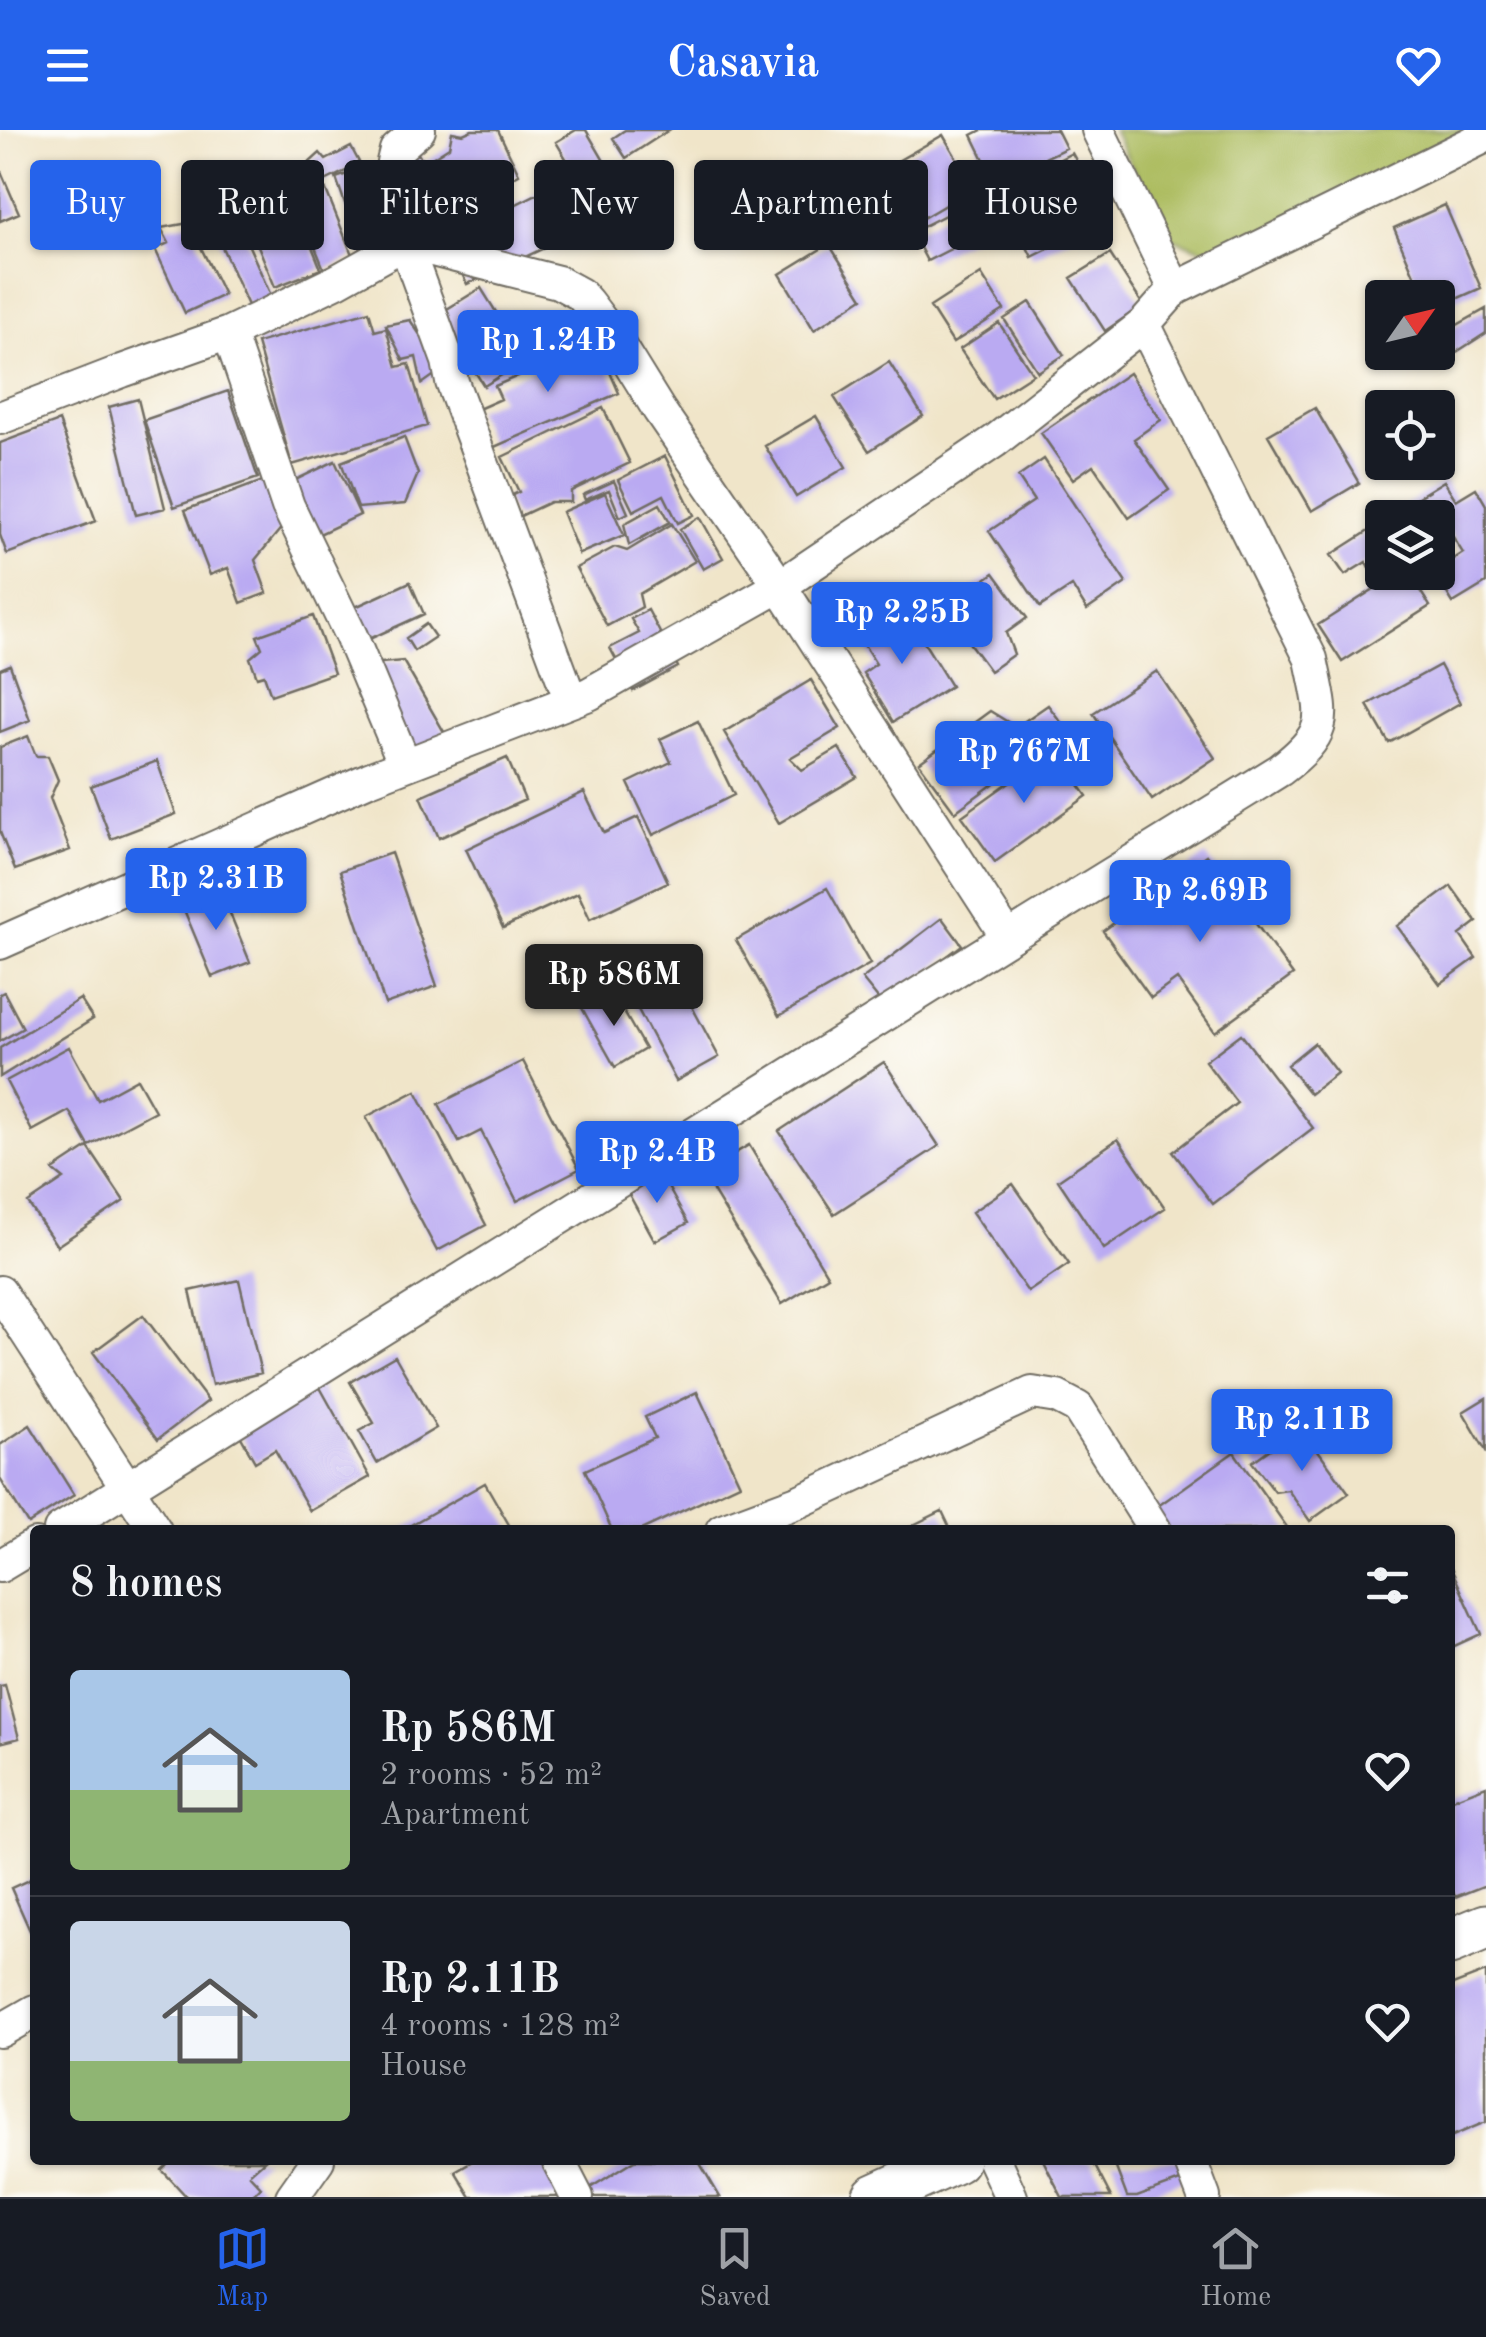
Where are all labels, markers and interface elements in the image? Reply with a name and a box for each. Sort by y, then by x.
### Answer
icon: menu [40,38,95,93]
icon: heart [1391,38,1446,93]
text: Casavia [667,42,819,87]
chip: Buy [30,160,161,250]
chip: Rent [181,160,324,250]
chip: Filters [344,160,514,250]
chip: New [534,160,674,250]
chip: Apartment [694,160,928,250]
chip: House [948,160,1113,250]
north arrow [1365,280,1455,370]
map controls [1365,280,1455,590]
pin: Rp 1.24B [445,310,651,395]
text: Rp 1.24B [479,326,617,358]
button: locate [1365,390,1455,480]
button: layers [1365,500,1455,590]
pin: Rp 2.25B [799,582,1005,667]
text: Rp 2.25B [833,598,971,630]
pin: Rp 767M [932,721,1116,806]
text: Rp 767M [957,737,1091,769]
pin: Rp 2.31B [113,848,319,933]
pin: Rp 2.69B [1097,860,1303,945]
text: Rp 2.31B [147,864,285,896]
text: Rp 2.69B [1131,876,1269,908]
pin: Rp 586M [522,944,706,1029]
text: Rp 586M [547,960,681,992]
pin: Rp 2.4B [565,1121,749,1206]
text: Rp 2.4B [598,1137,716,1169]
pin: Rp 2.11B [1199,1389,1405,1474]
text: Rp 2.11B [1233,1405,1371,1437]
icon: filters [1360,1558,1415,1613]
text: 8 homes [70,1564,222,1606]
text: Rp 586M [380,1709,556,1751]
icon: home [150,1710,270,1830]
icon: heart [1360,1743,1415,1798]
text: 2 rooms · 52 m² [380,1760,602,1792]
text: Apartment [380,1800,530,1832]
text: Rp 2.11B [380,1960,560,2002]
icon: home [150,1961,270,2081]
icon: heart [1360,1994,1415,2049]
text: 4 rooms · 128 m² [380,2011,621,2043]
text: House [380,2051,467,2083]
tab: Map [215,2221,270,2316]
tab: Saved [699,2221,771,2316]
tab: Home [1200,2221,1271,2316]

